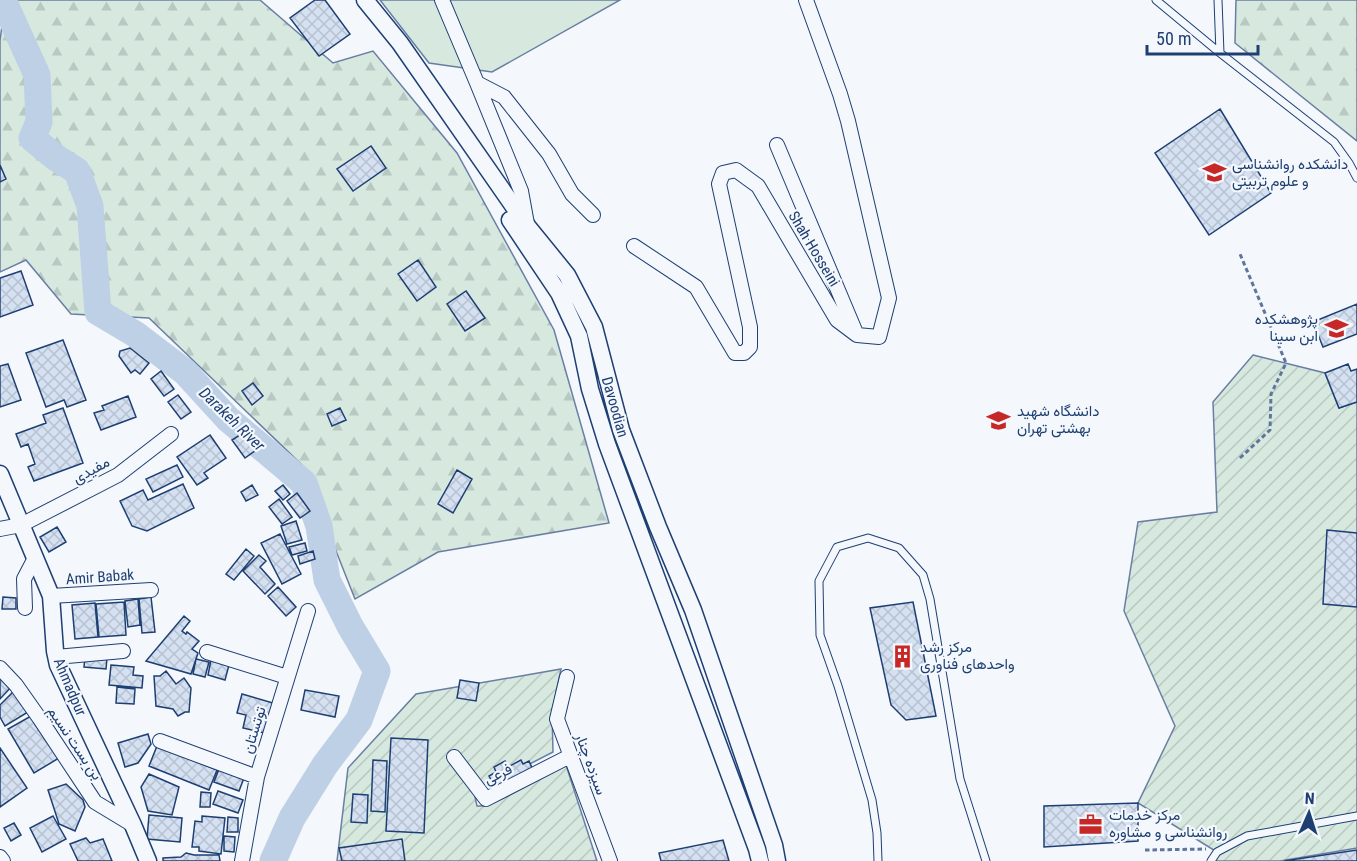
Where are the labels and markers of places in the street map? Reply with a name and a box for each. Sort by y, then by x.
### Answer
place label: دانشکده روانشناسی و علوم تربیتی [1232,155,1348,191]
school or university icon: دانشکده روانشناسی و علوم تربیتی [1201,160,1227,186]
place label: پژوهشکده ابن سینا [1255,310,1318,346]
school or university icon: پژوهشکده ابن سینا [1323,315,1349,341]
place label: دانشگاه شهید بهشتی تهران [1017,402,1099,438]
school or university icon: دانشگاه شهید بهشتی تهران [986,407,1012,433]
place label: مرکز رشد واحدهای فناوری [920,638,1015,674]
building icon: مرکز رشد واحدهای فناوری [889,643,915,669]
place label: مرکز خدمات روانشناسی و مشاوره [1109,806,1227,842]
office icon: مرکز خدمات روانشناسی و مشاوره [1078,811,1104,837]

